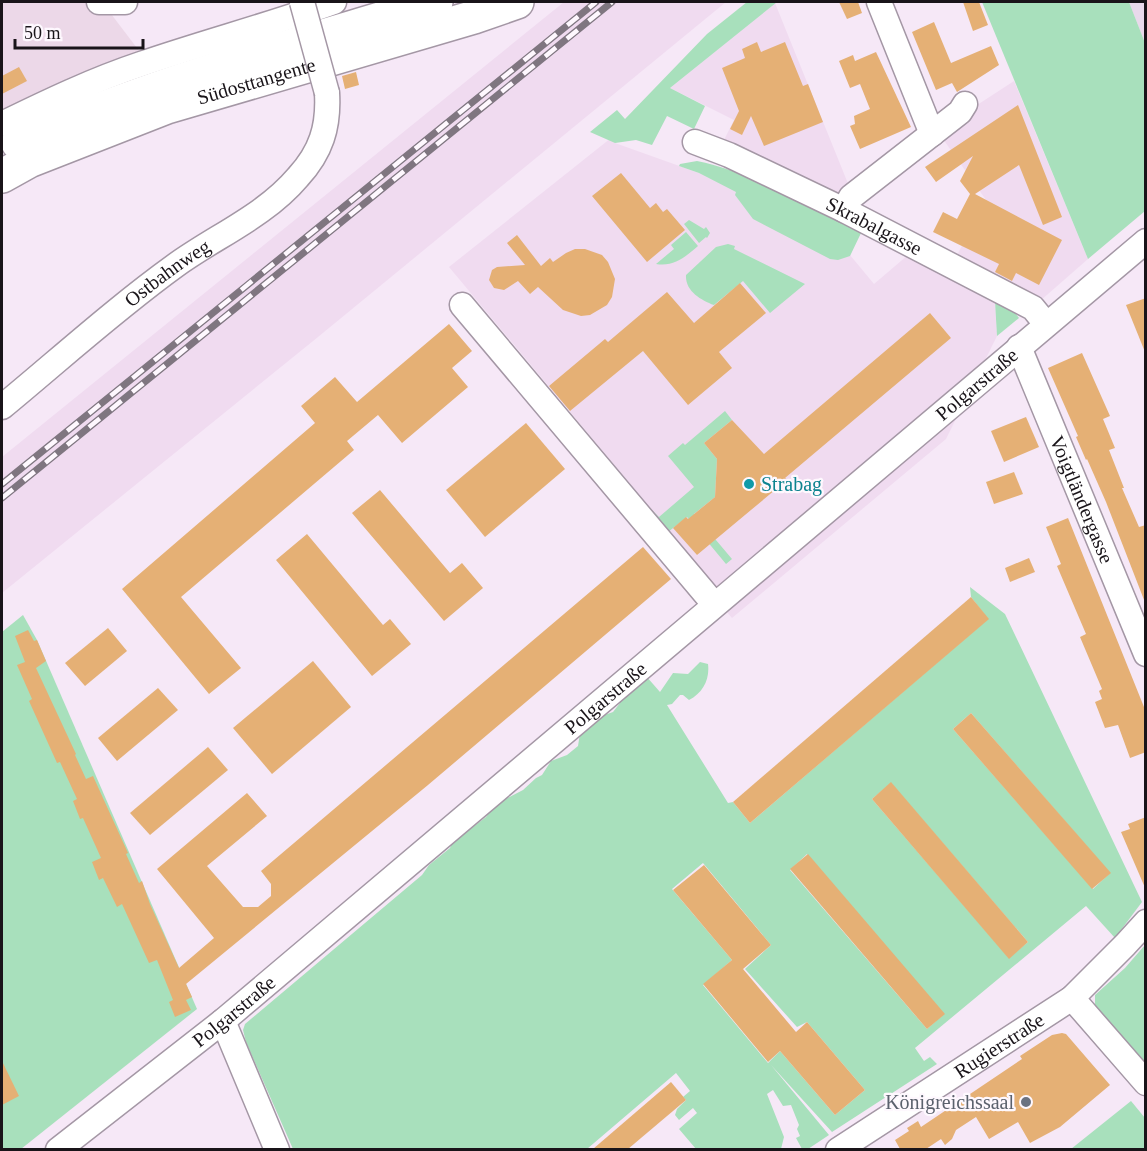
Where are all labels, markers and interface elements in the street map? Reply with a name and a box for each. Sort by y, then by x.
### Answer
scale bar [15,12,142,50]
text: 50 m [24,23,61,43]
street label: Südosttangente [194,53,318,109]
street label: Skrabalgasse [823,192,926,260]
street label: Ostbahnweg [120,235,214,311]
street label: Polgarstraße [931,343,1022,425]
street label: Voigtländergasse [1046,432,1118,567]
place label: Strabag [761,473,822,496]
marker: Strabag [742,477,756,491]
street label: Polgarstraße [560,657,651,739]
street label: Polgarstraße [188,971,280,1052]
street label: Rugierstraße [950,1008,1048,1082]
place label: Königreichssaal [885,1091,1014,1114]
marker: Königreichssaal [1019,1095,1033,1109]

